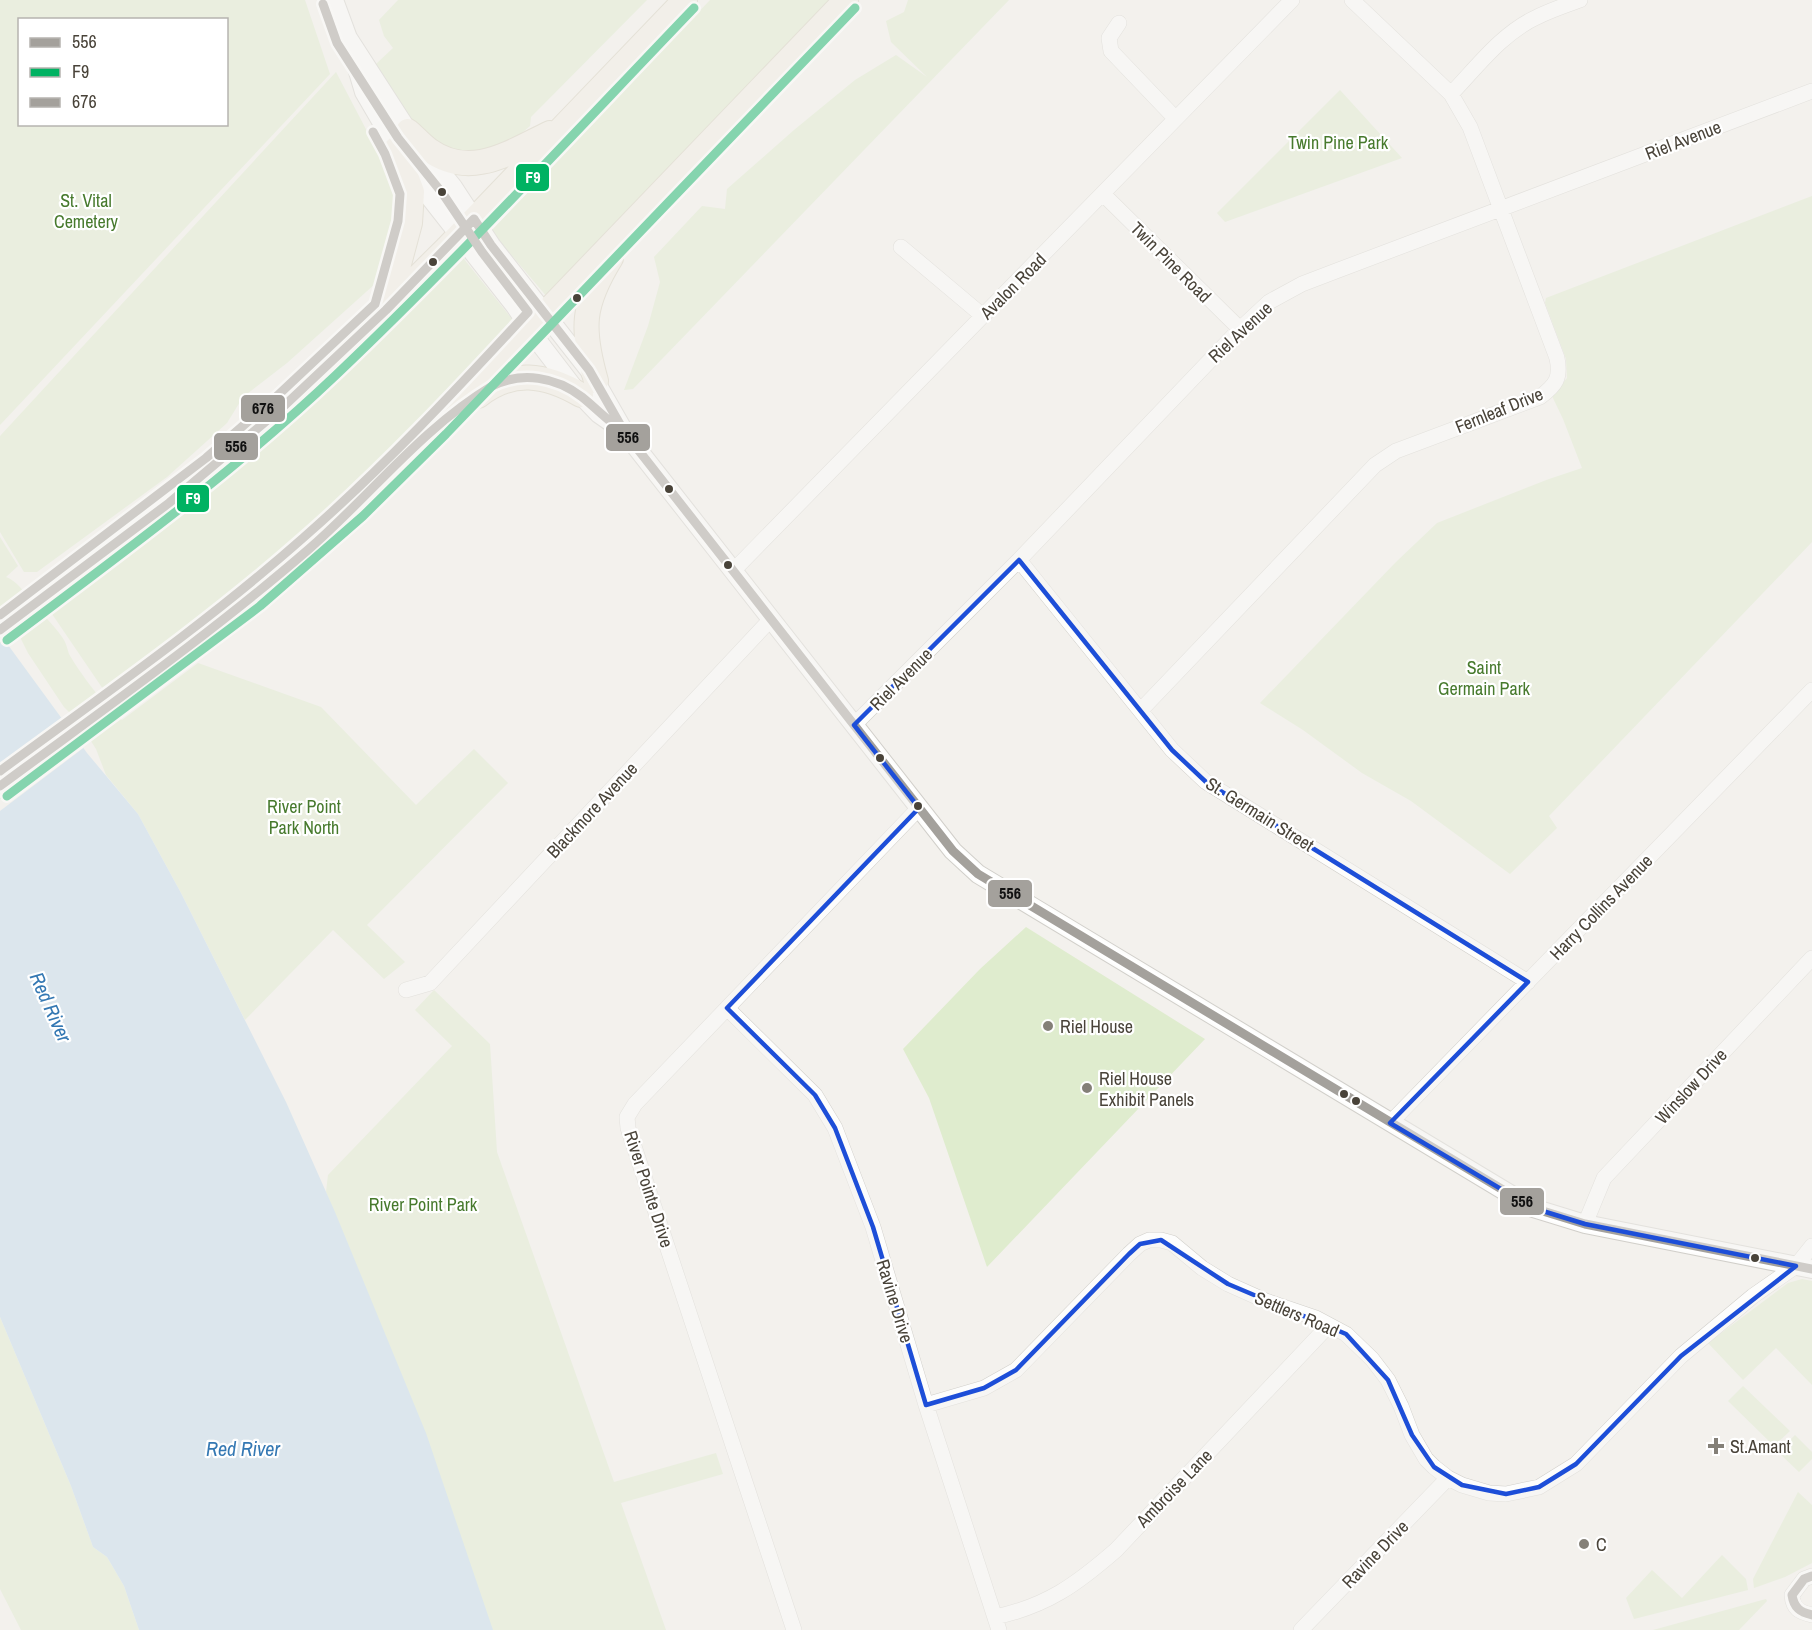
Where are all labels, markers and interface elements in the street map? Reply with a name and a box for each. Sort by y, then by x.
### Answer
legend [18,18,228,126]
text: 556 [72,29,97,54]
text: F9 [72,59,89,84]
text: 676 [72,89,97,114]
street label: Riel Avenue [1641,114,1725,166]
park label: Twin Pine Park [1288,130,1389,155]
line badge: F9 [515,163,550,192]
text: F9 [525,166,541,188]
unlabelled marker [436,186,448,198]
park label: St. Vital Cemetery [54,188,119,234]
street label: Twin Pine Road [1125,216,1217,308]
street label: Avalon Road [974,247,1052,325]
unlabelled marker [427,256,439,268]
unlabelled marker [571,292,583,304]
street label: Riel Avenue [1202,296,1278,368]
street label: Fernleaf Drive [1451,381,1547,439]
line badge: 676 [240,394,286,423]
text: 676 [252,397,274,419]
line badge: 556 [605,423,651,452]
text: 556 [617,426,639,448]
line badge: 556 [213,432,259,461]
text: 556 [225,435,247,457]
unlabelled marker [663,483,675,495]
line badge: F9 [176,484,210,513]
text: F9 [185,487,201,509]
unlabelled marker [722,559,734,571]
street label: Riel Avenue [864,642,938,716]
park label: Saint Germain Park [1438,655,1531,701]
unlabelled marker [874,752,886,764]
street label: Blackmore Avenue [541,757,643,863]
street label: St. Germain Street [1201,771,1319,857]
park label: River Point Park North [267,794,341,840]
unlabelled marker [912,800,924,812]
street label: Harry Collins Avenue [1544,849,1658,965]
line badge: 556 [987,879,1033,908]
text: 556 [999,882,1021,904]
water label: Red River [24,968,79,1047]
place label: Riel House [1060,1014,1133,1039]
marker: Riel House [1041,1019,1055,1033]
street label: Winslow Drive [1649,1043,1733,1129]
place label: Riel House Exhibit Panels [1099,1066,1194,1112]
marker: Riel House Exhibit Panels [1080,1081,1094,1095]
unlabelled marker [1338,1088,1350,1100]
unlabelled marker [1350,1095,1362,1107]
street label: River Pointe Drive [618,1127,680,1251]
line badge: 556 [1499,1187,1545,1216]
text: 556 [1511,1190,1533,1212]
park label: River Point Park [369,1192,478,1217]
unlabelled marker [1749,1252,1761,1264]
street label: Ravine Drive [870,1256,920,1346]
street label: Settlers Road [1251,1285,1343,1343]
place label: St.Amant [1730,1434,1791,1459]
water label: Red River [206,1435,280,1462]
marker: St.Amant [1707,1437,1725,1455]
street label: Ambroise Lane [1130,1443,1218,1533]
street label: Ravine Drive [1336,1514,1414,1594]
place label: C [1596,1532,1607,1557]
marker: C [1577,1537,1591,1551]

